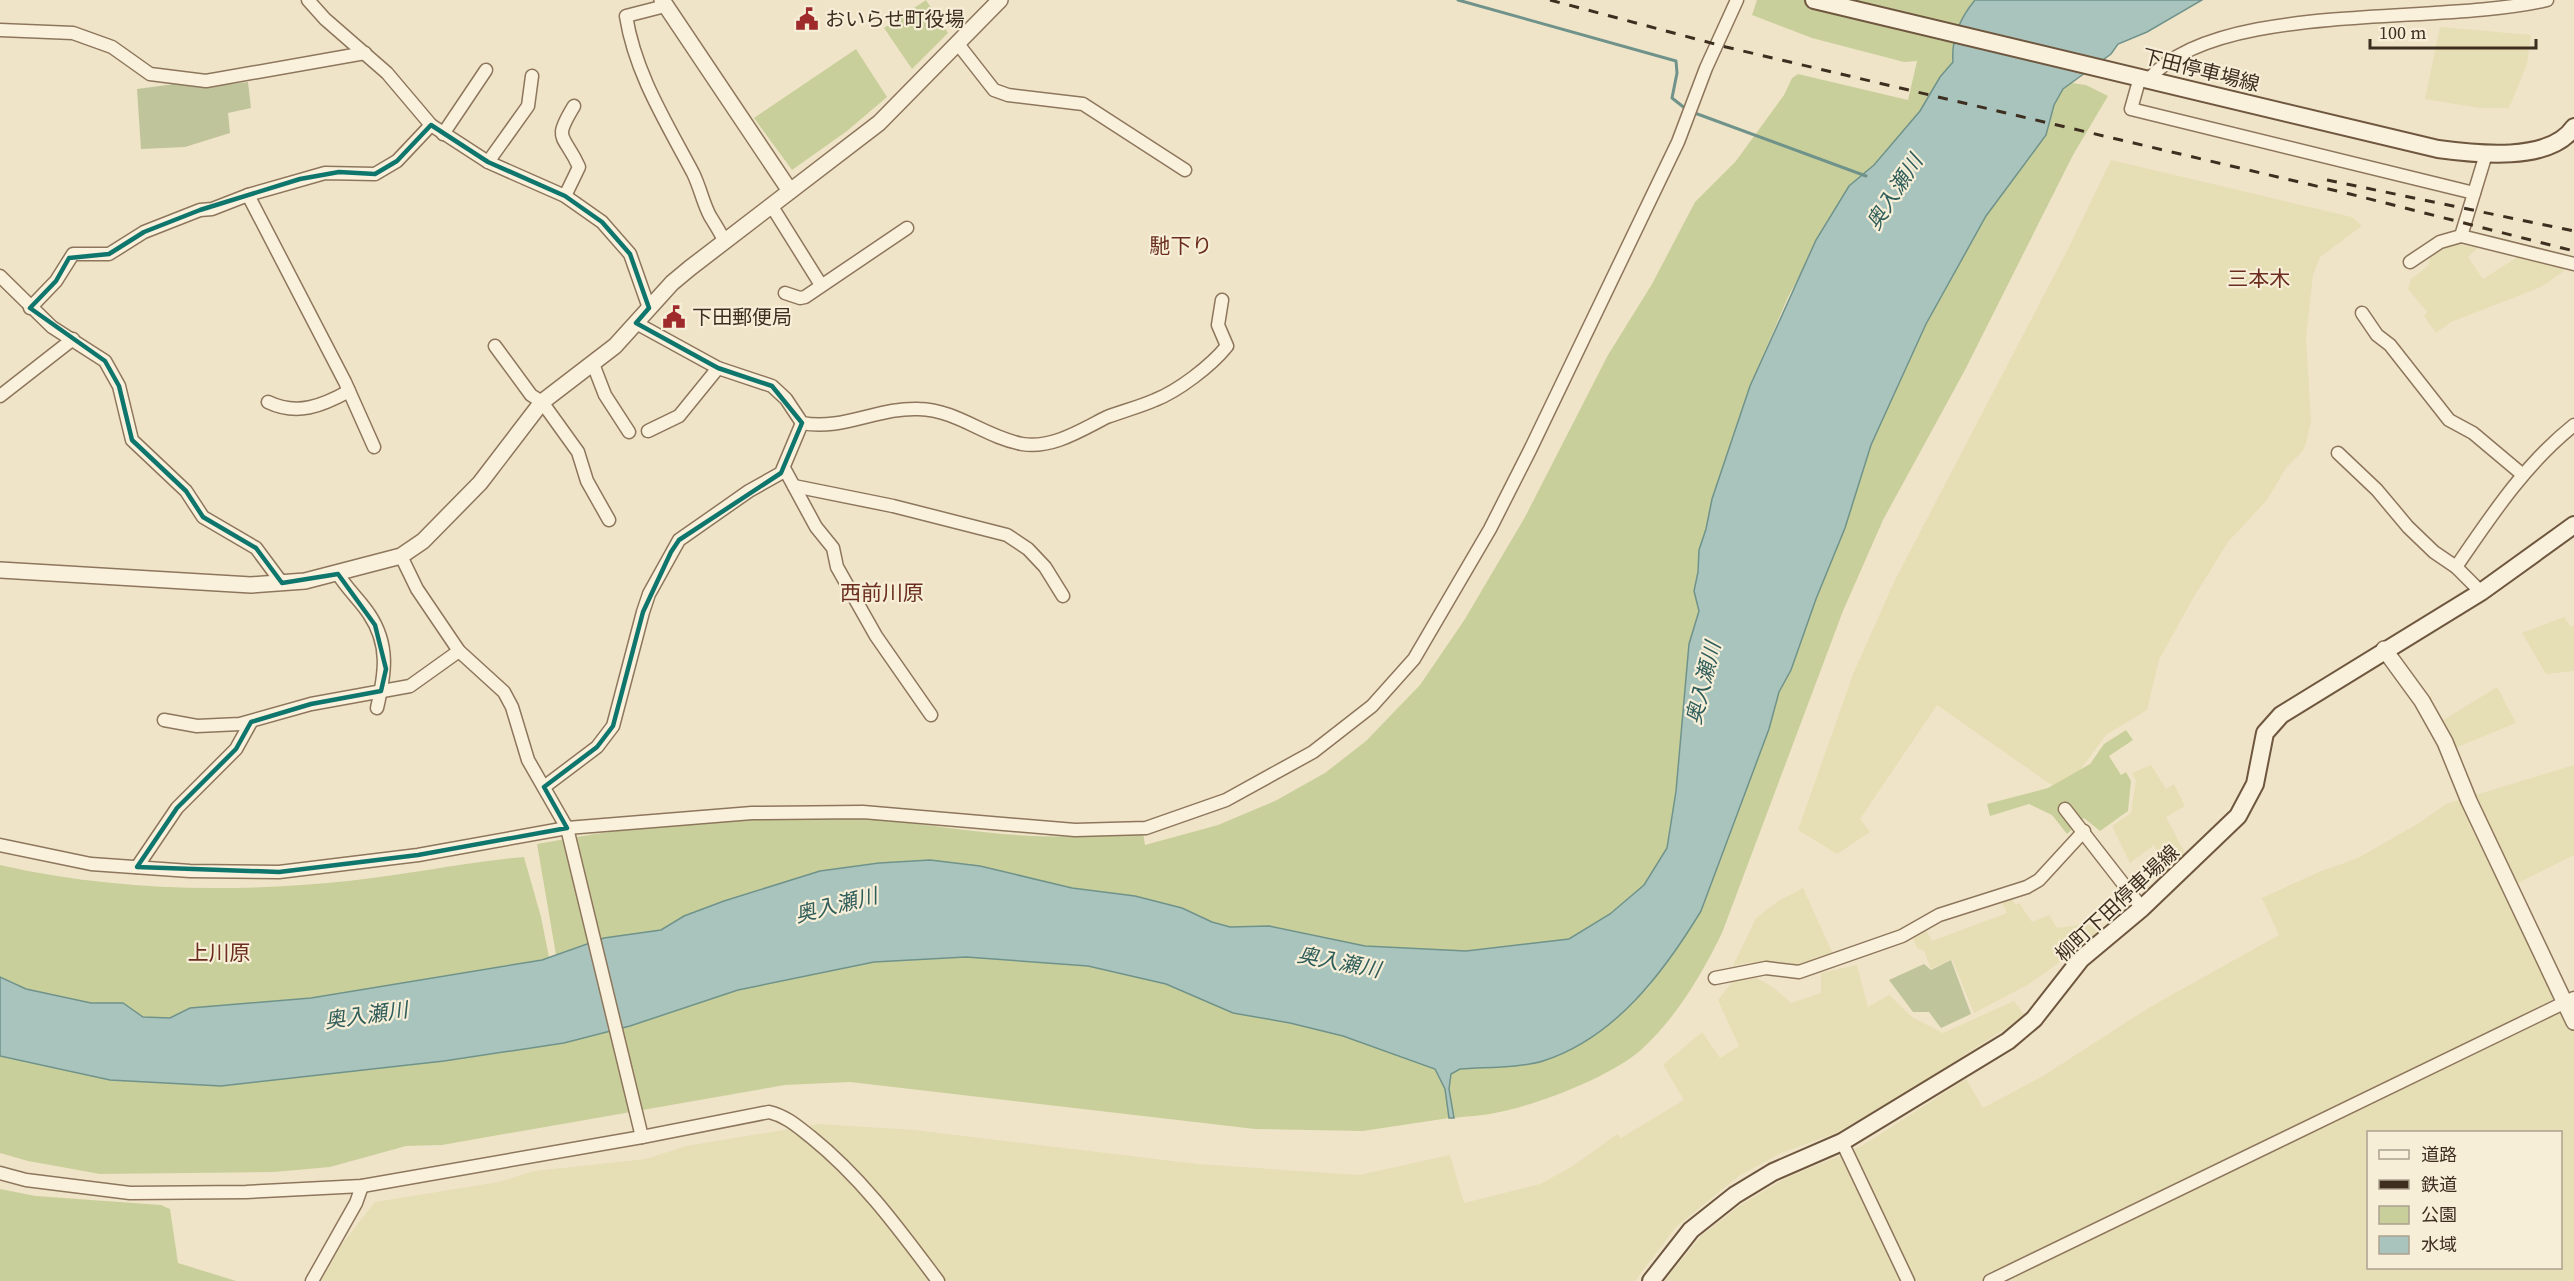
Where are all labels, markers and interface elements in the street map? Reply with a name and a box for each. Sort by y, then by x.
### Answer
place label: おいらせ町役場 [825,5,965,33]
public building icon: おいらせ町役場 [794,6,820,32]
scale bar [2370,12,2536,50]
text: 100 m [2379,20,2426,45]
street label: 下田停車場線 [2139,42,2263,98]
water label: 奥入瀬川 [1859,147,1930,235]
district label: 馳下り [1150,231,1213,260]
district label: 三本木 [2228,264,2291,293]
place label: 下田郵便局 [692,303,792,331]
public building icon: 下田郵便局 [661,304,687,330]
district label: 西前川原 [840,578,924,607]
water label: 奥入瀬川 [1679,637,1728,727]
street label: 柳町下田停車場線 [2049,838,2185,968]
water label: 奥入瀬川 [792,880,882,929]
district label: 上川原 [188,938,251,967]
water label: 奥入瀬川 [1295,940,1385,985]
water label: 奥入瀬川 [322,995,412,1035]
legend [2367,1131,2562,1269]
text: 道路 [2421,1142,2457,1167]
text: 鉄道 [2421,1172,2457,1197]
text: 公園 [2421,1202,2457,1227]
text: 水域 [2421,1232,2457,1257]

